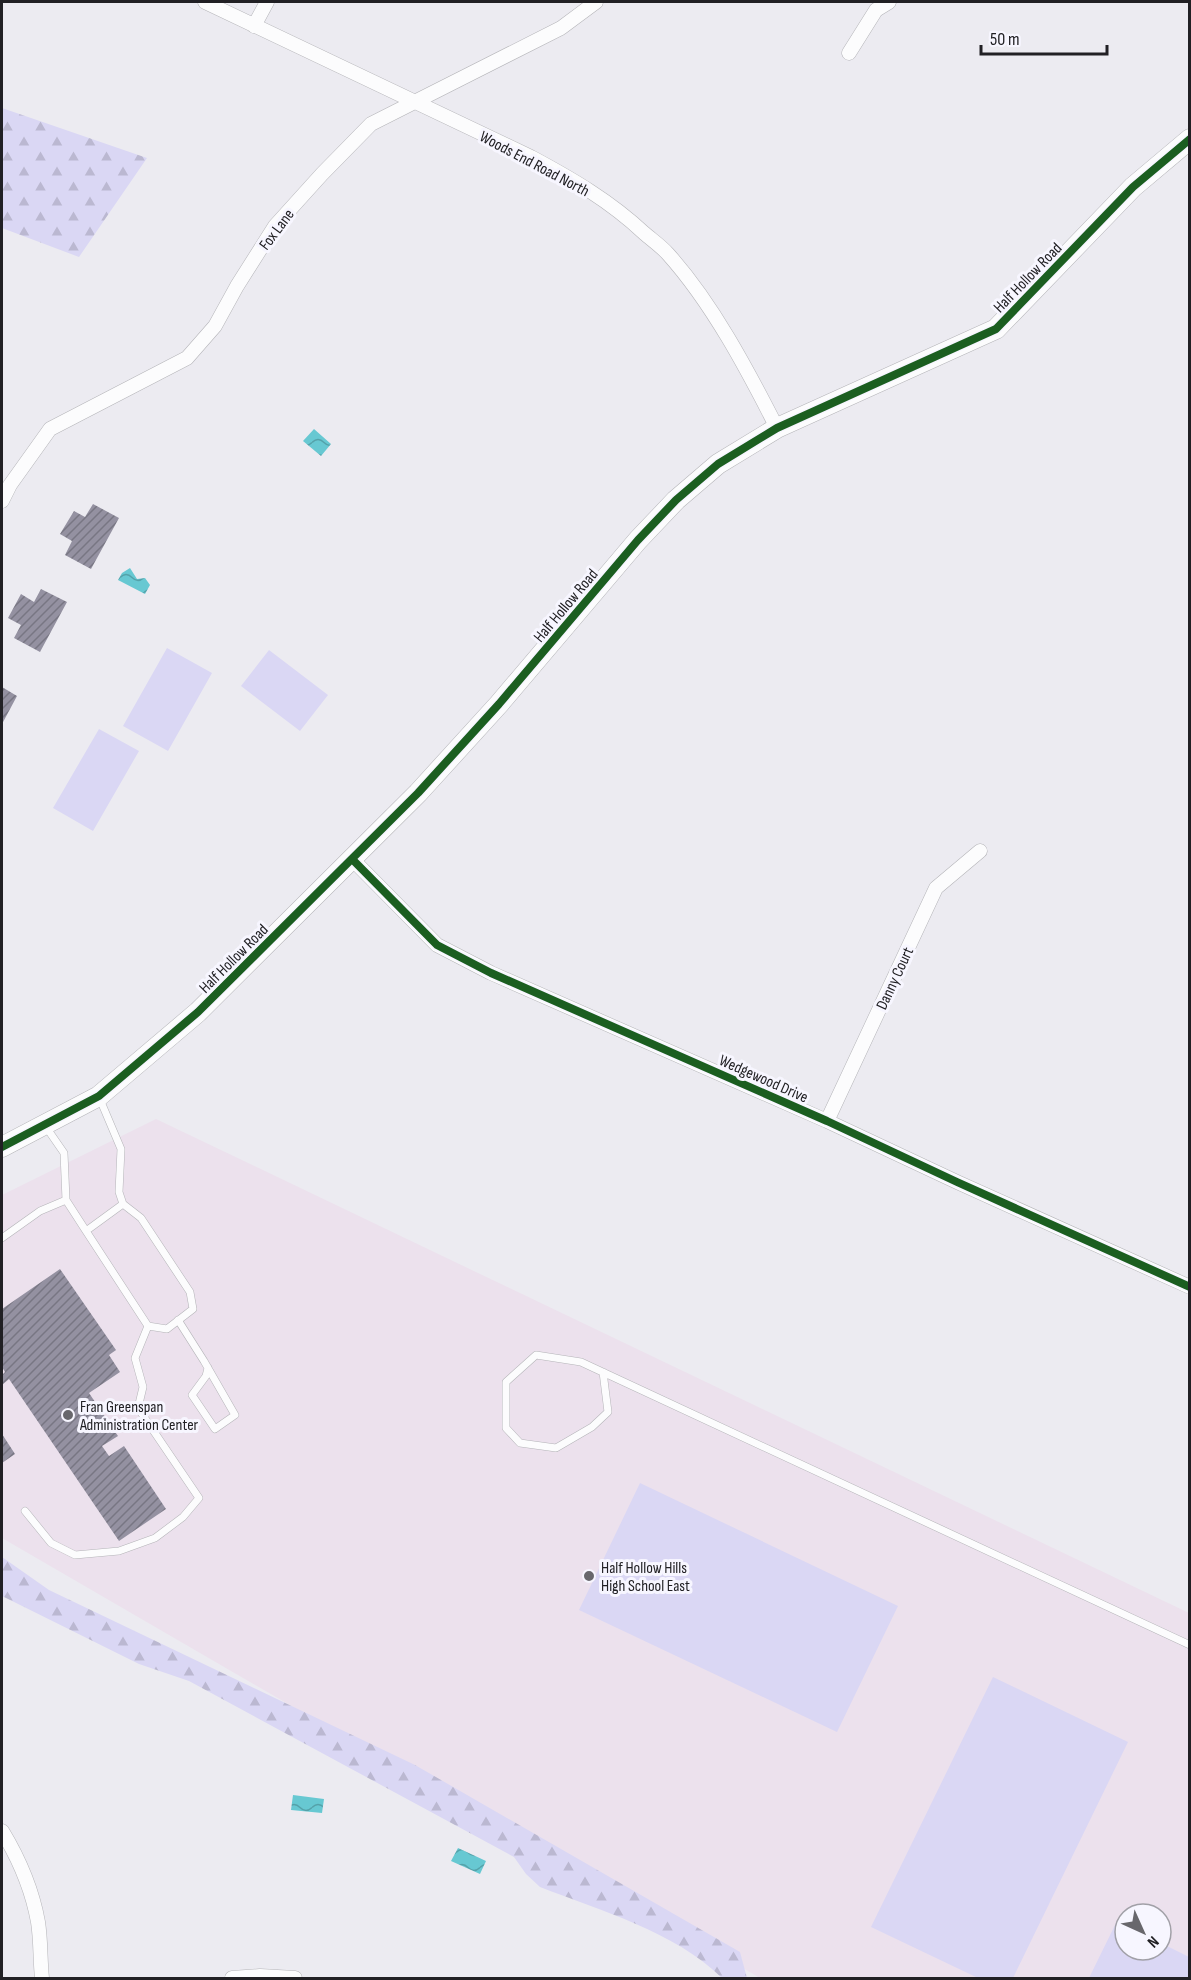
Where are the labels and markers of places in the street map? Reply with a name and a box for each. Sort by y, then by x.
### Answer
place label: Fran Greenspan Administration Center [79,1398,199,1435]
marker: Fran Greenspan Administration Center [61,1408,75,1422]
place label: Half Hollow Hills High School East [601,1559,690,1596]
marker: Half Hollow Hills High School East [582,1569,596,1583]

